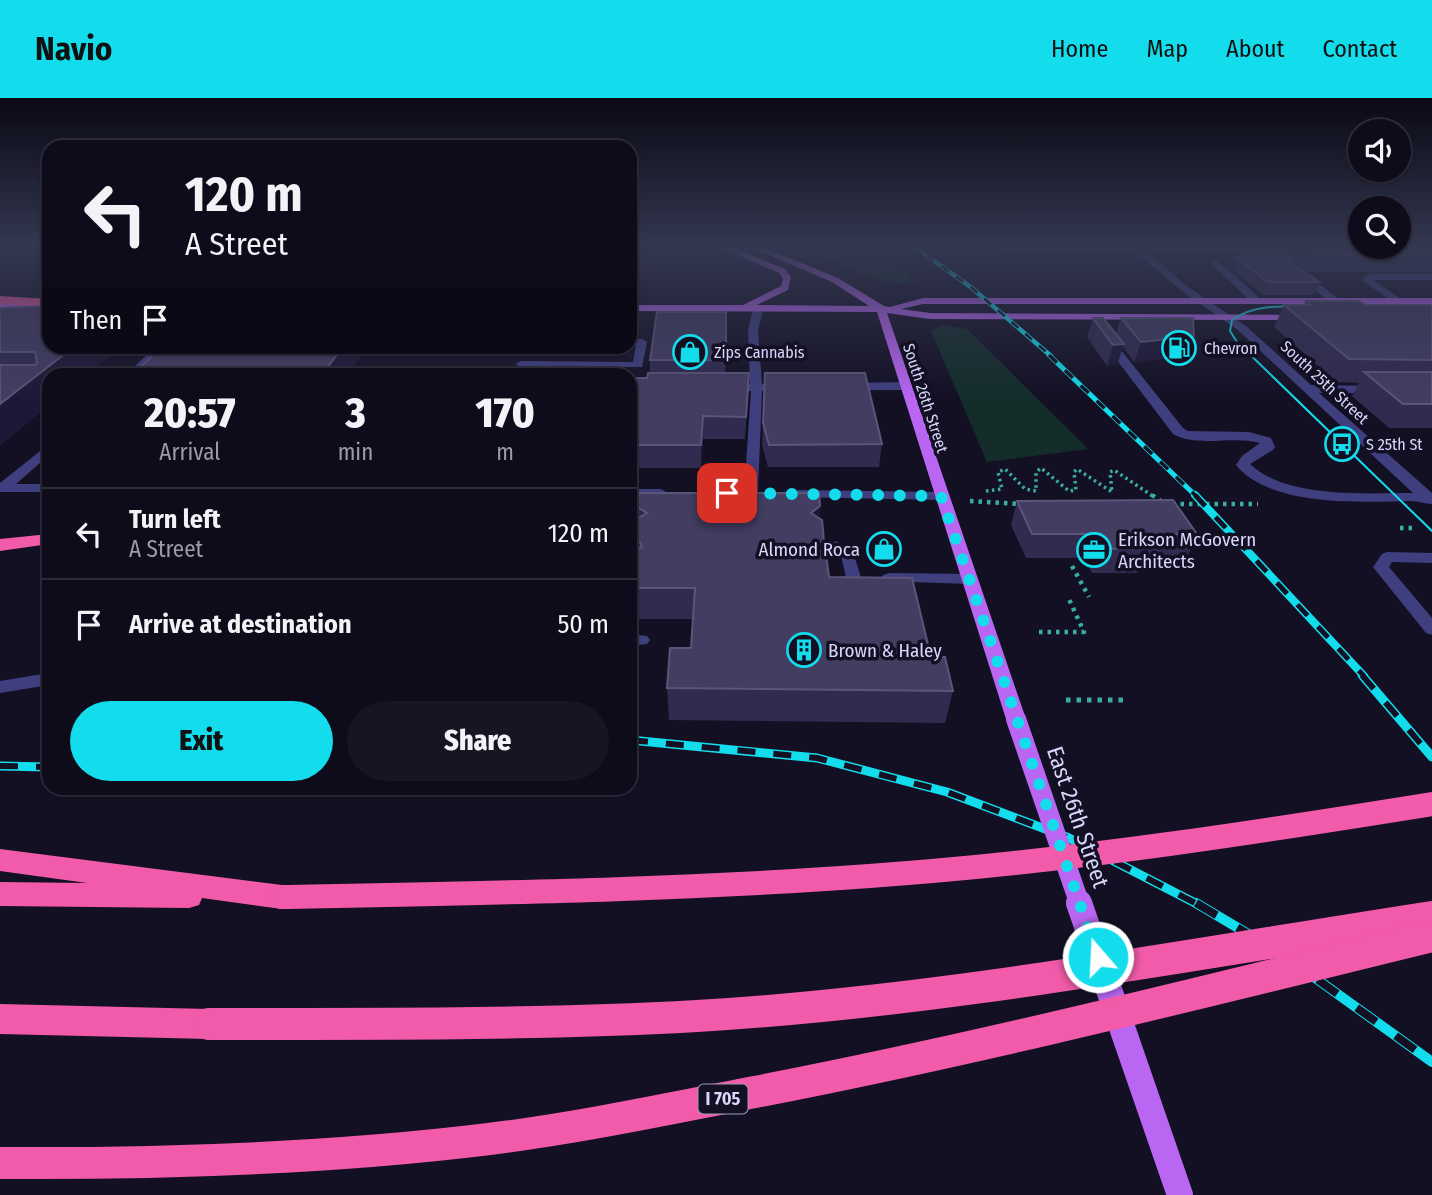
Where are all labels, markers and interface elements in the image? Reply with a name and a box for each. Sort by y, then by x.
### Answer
text: Navio [35,29,112,69]
text: Home [1051,35,1108,63]
text: Map [1146,35,1188,63]
text: About [1226,35,1284,63]
text: Contact [1322,35,1397,63]
map controls [1348,119,1411,259]
button: sound [1348,119,1411,182]
text: 120 m [185,165,303,224]
icon: left [70,168,161,259]
button: search [1348,196,1411,259]
text: A Street [185,225,288,263]
icon: arrive [136,301,174,339]
text: Then [70,305,122,336]
fuel station icon: Chevron [1160,329,1198,367]
shop icon: Zips Cannabis [671,333,709,371]
street label: South 25th Street [1277,337,1373,428]
place label: Chevron [1204,339,1257,358]
street label: South 26th Street [899,341,952,456]
place label: Zips Cannabis [714,343,805,362]
text: 20:57 [144,388,236,438]
text: 3 [345,388,366,438]
text: 170 [475,388,535,438]
bus stop icon: S 25th St [1323,425,1361,463]
place label: S 25th St [1366,435,1423,454]
text: Arrival [159,438,220,466]
text: min [338,438,373,466]
text: m [496,438,514,466]
pin [697,463,757,523]
icon: arrive [708,474,746,512]
text: Turn left [129,504,221,535]
icon: left [70,515,108,553]
text: 120 m [548,518,609,549]
place label: Erikson McGovern Architects [1118,528,1256,573]
shop icon: Almond Roca [865,530,903,568]
office icon: Erikson McGovern Architects [1075,531,1113,569]
text: A Street [129,535,203,563]
place label: Almond Roca [758,538,860,561]
icon: arrive [70,606,108,644]
text: Arrive at destination [129,609,352,640]
text: 50 m [557,609,609,640]
building icon: Brown & Haley [785,631,823,669]
place label: Brown & Haley [828,639,942,662]
button: Exit [70,701,333,781]
button: Share [347,701,609,781]
street label: East 26th Street [1041,743,1115,892]
position arrow [1061,920,1135,994]
road number: I 705 [698,1084,748,1114]

